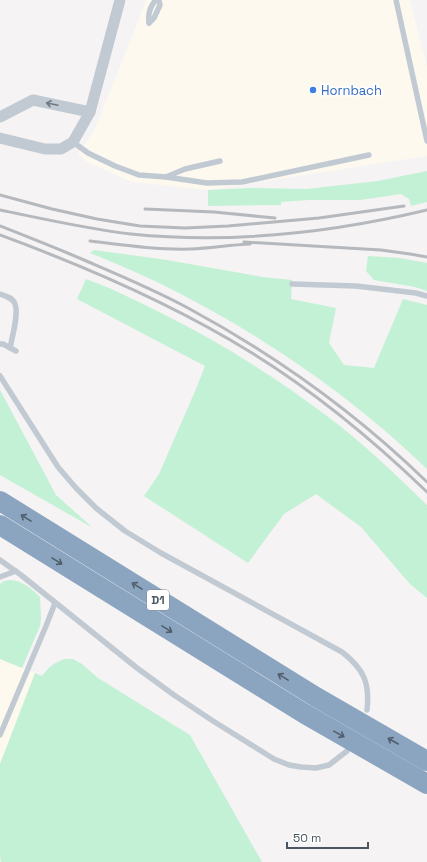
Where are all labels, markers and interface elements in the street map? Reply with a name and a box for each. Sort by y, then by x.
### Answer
place label: Hornbach [321,82,382,99]
marker: Hornbach [308,85,318,95]
one-way arrow [46,100,59,108]
one-way arrow [20,513,32,521]
one-way arrow [51,557,63,565]
one-way arrow [131,582,143,590]
road number: D1 [147,590,169,610]
one-way arrow [161,626,173,634]
one-way arrow [277,672,289,680]
one-way arrow [333,730,345,738]
one-way arrow [387,737,399,745]
scale bar [287,824,368,850]
text: 50 m [293,830,321,846]

